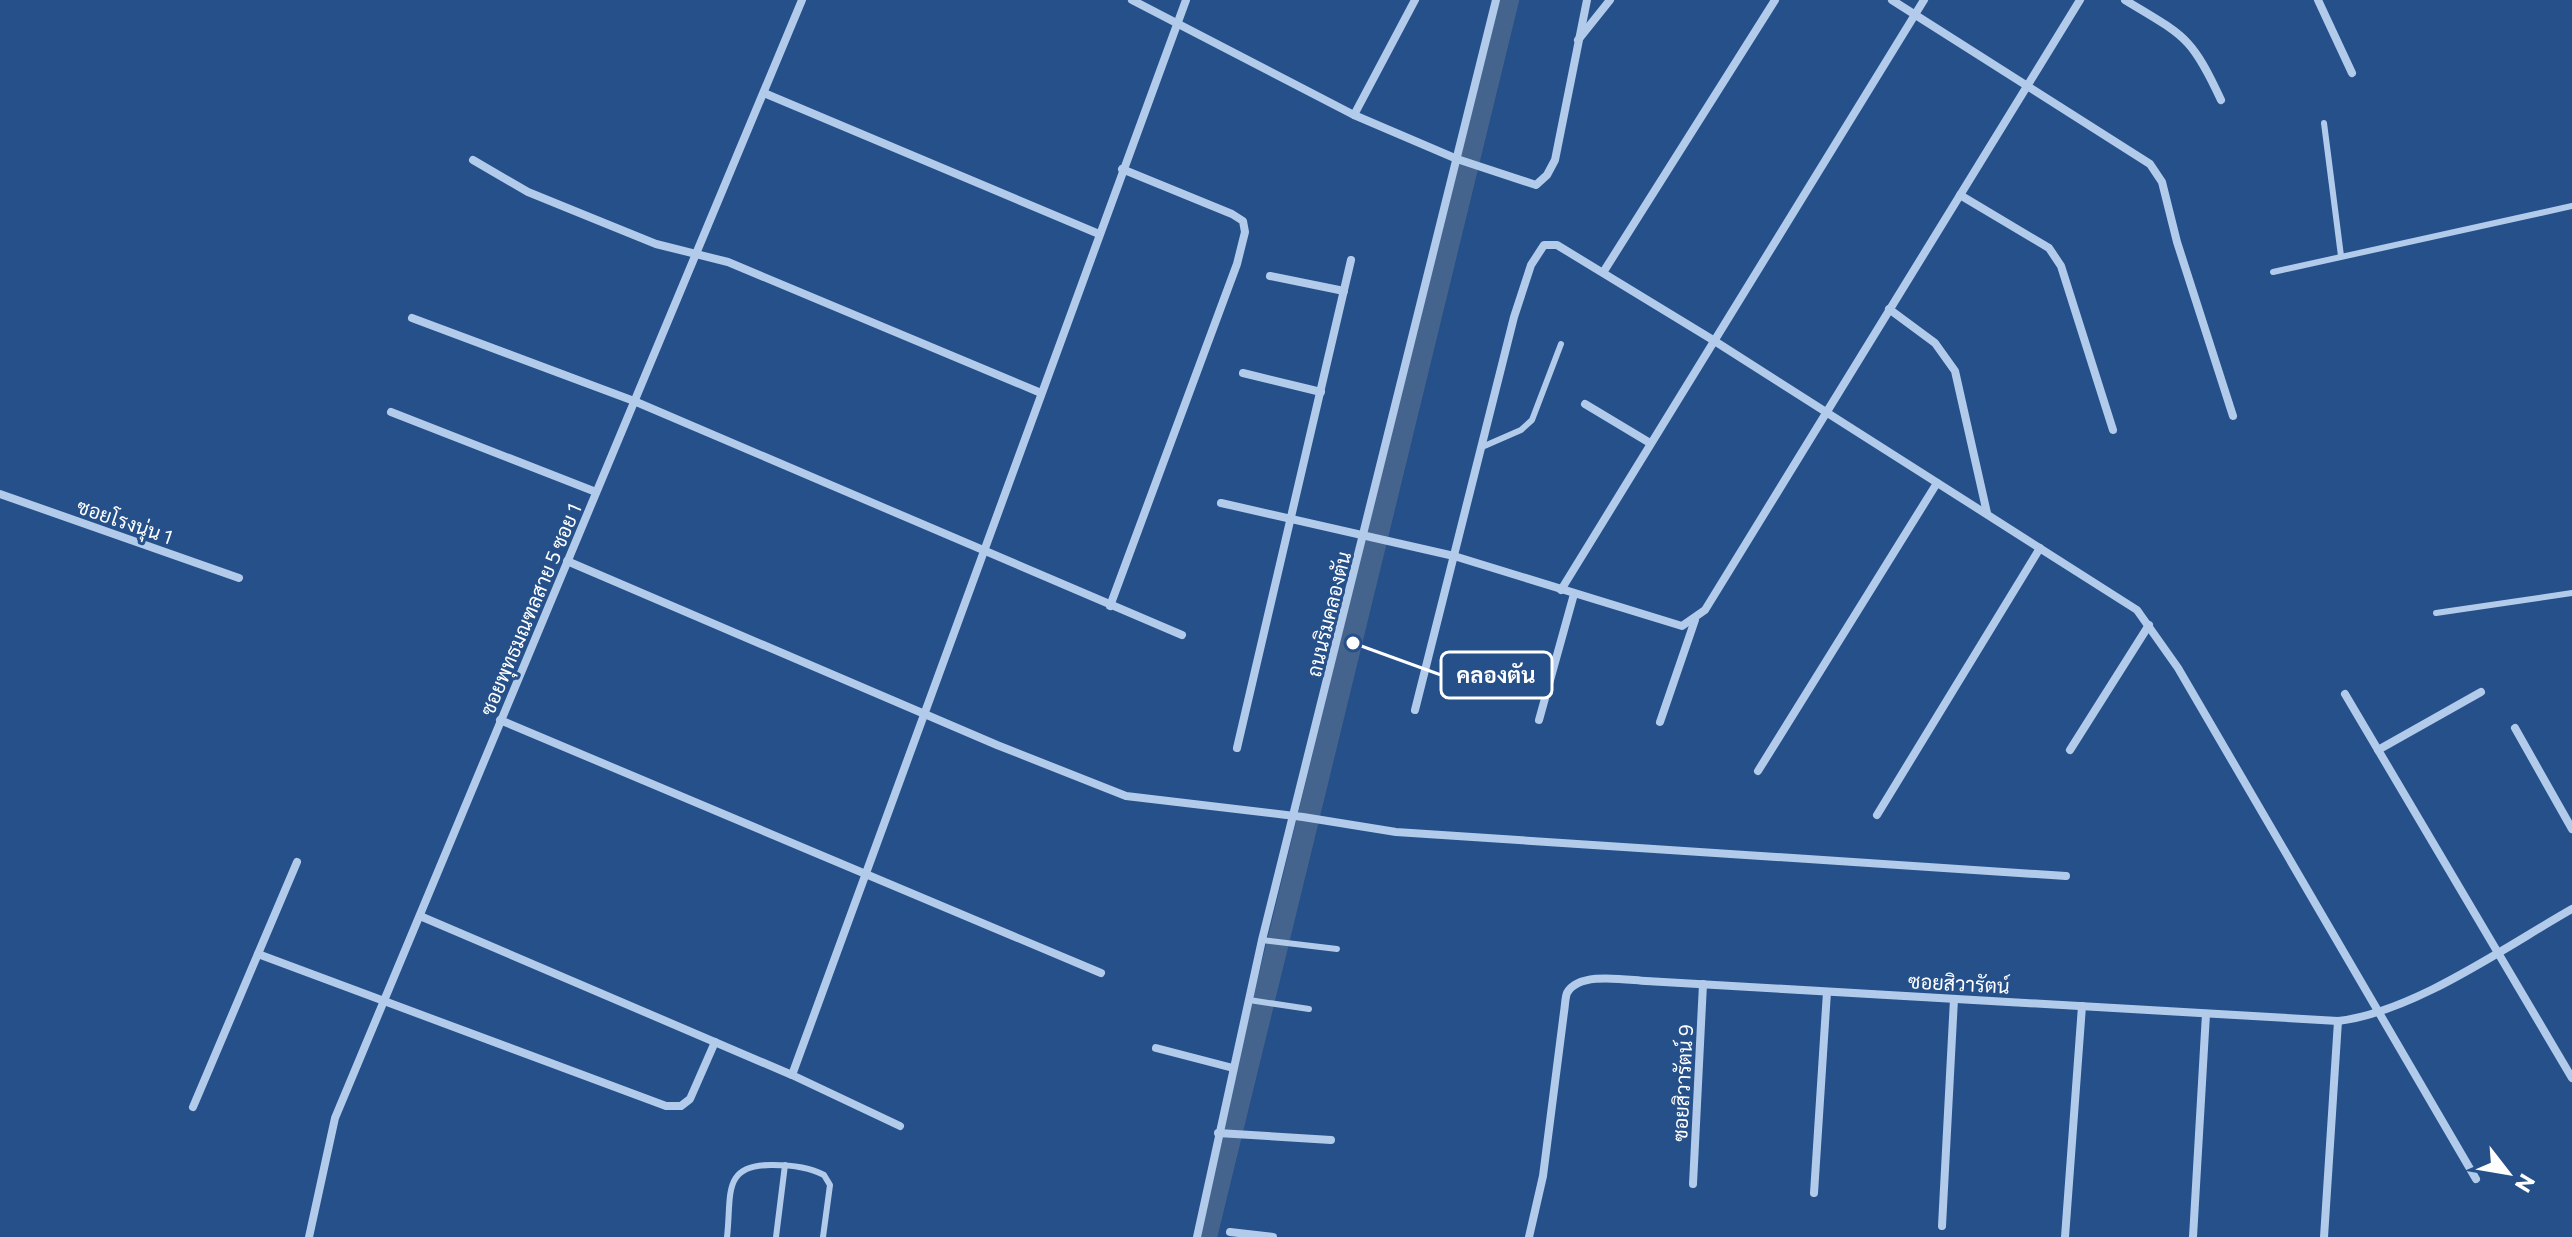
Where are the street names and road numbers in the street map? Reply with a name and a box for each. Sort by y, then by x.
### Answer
street label: ซอยโรงนุ่น 1 [73,493,176,551]
street label: ซอยพุทธมณฑลสาย 5 ซอย 1 [474,499,588,720]
street label: ถนนริมคลองตัน [1301,549,1355,679]
street label: ซอยสิวารัตน์ [1908,967,2010,998]
street label: ซอยสิวารัตน์ 9 [1666,1024,1697,1142]

